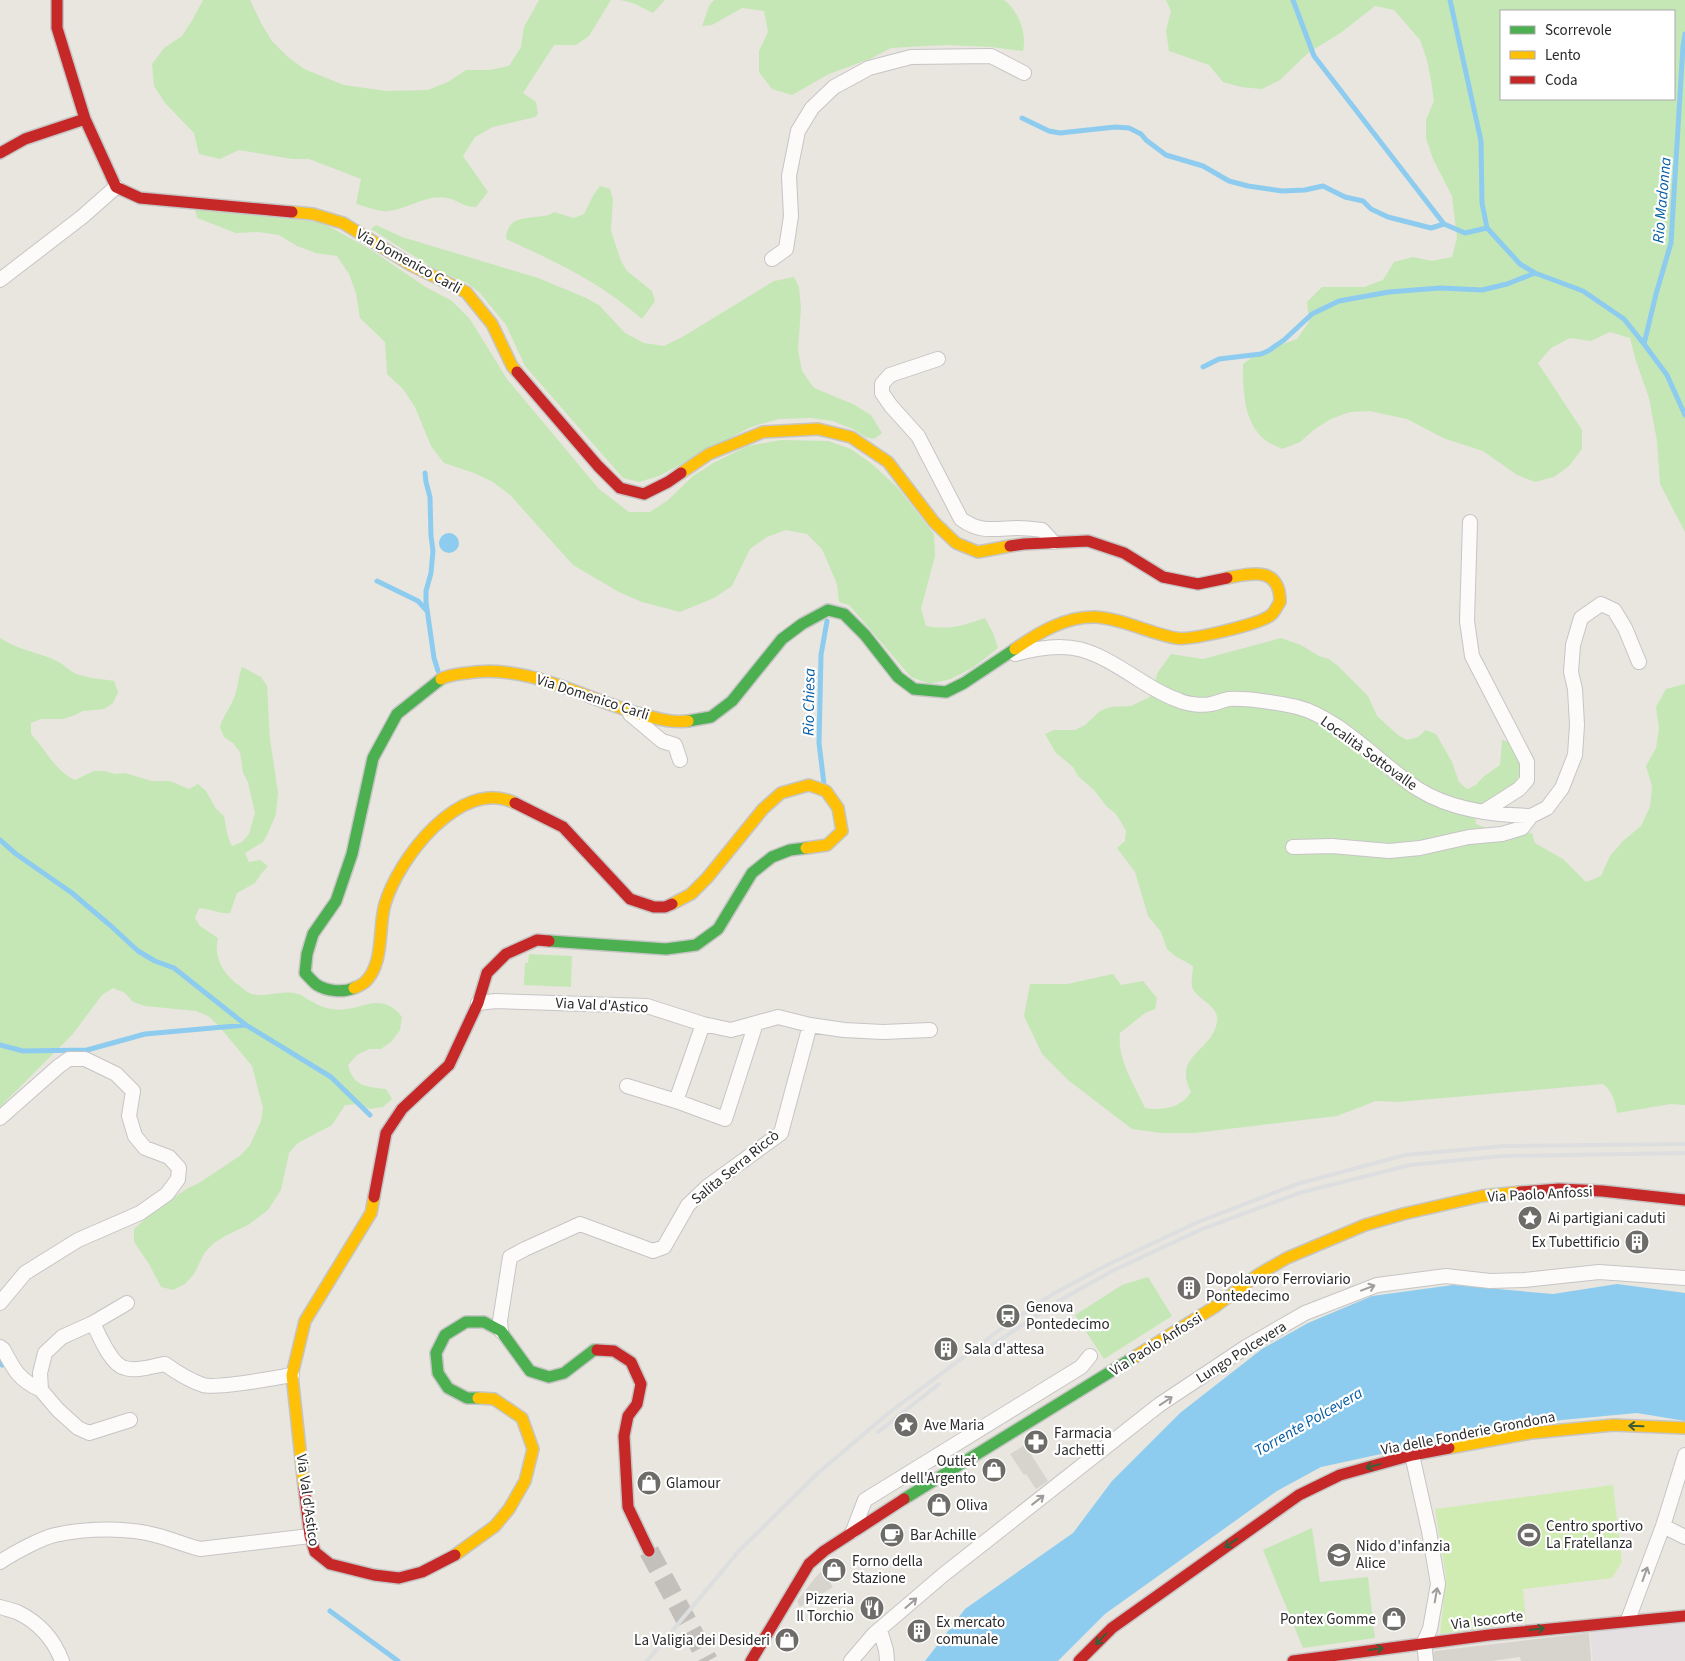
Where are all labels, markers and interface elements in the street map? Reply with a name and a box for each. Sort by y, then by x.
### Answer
legend [1500,10,1675,100]
text: Scorrevole [1545,20,1612,41]
text: Lento [1545,45,1581,66]
text: Coda [1545,70,1578,91]
water label: Rio Madonna [1647,156,1677,244]
street label: Via Domenico Carli [352,224,465,299]
water label: Rio Chiesa [797,668,821,736]
street label: Via Domenico Carli [534,669,652,726]
street label: Località Sottovalle [1316,711,1422,796]
street label: Via Val d'Astico [555,993,649,1018]
street label: Salita Serra Riccò [687,1125,784,1209]
street label: Via Paolo Anfossi [1487,1181,1593,1208]
place icon: Ai partigiani caduti [1517,1205,1543,1231]
place label: Ai partigiani caduti [1548,1208,1666,1229]
building icon: Ex Tubettificio [1624,1229,1650,1255]
place label: Ex Tubettificio [1532,1232,1620,1253]
place label: Dopolavoro Ferroviario Pontedecimo [1206,1269,1351,1307]
building icon: Dopolavoro Ferroviario Pontedecimo [1176,1275,1202,1301]
one-way arrow [1360,1283,1375,1292]
place label: Genova Pontedecimo [1026,1297,1110,1335]
station icon: Genova Pontedecimo [995,1303,1021,1329]
street label: Via Paolo Anfossi [1106,1308,1207,1381]
street label: Lungo Polcevera [1192,1316,1290,1389]
building icon: Sala d'attesa [933,1336,959,1362]
place label: Sala d'attesa [964,1339,1044,1360]
water label: Torrente Polcevera [1250,1382,1367,1462]
one-way arrow [1159,1395,1173,1406]
street label: Via delle Fonderie Grondona [1379,1406,1557,1461]
place icon: Ave Maria [893,1412,919,1438]
place label: Ave Maria [924,1415,984,1436]
one-way arrow [1629,1421,1645,1430]
place label: Farmacia Jachetti [1054,1423,1112,1461]
pharmacy icon: Farmacia Jachetti [1023,1429,1049,1455]
place label: Outlet dell'Argento [900,1451,976,1489]
street label: Via Val d'Astico [291,1453,324,1548]
shop icon: Outlet dell'Argento [981,1457,1007,1483]
one-way arrow [1365,1462,1381,1471]
shop icon: Glamour [636,1470,662,1496]
place label: Glamour [666,1473,721,1494]
shop icon: Oliva [926,1492,952,1518]
place label: Oliva [956,1495,988,1516]
one-way arrow [1031,1495,1044,1506]
place label: Centro sportivo La Fratellanza [1546,1516,1643,1554]
cafe icon: Bar Achille [879,1522,905,1548]
sports icon: Centro sportivo La Fratellanza [1516,1522,1542,1548]
place label: Bar Achille [910,1525,977,1546]
place label: Nido d'infanzia Alice [1356,1536,1450,1574]
one-way arrow [1224,1538,1238,1548]
school or university icon: Nido d'infanzia Alice [1326,1542,1352,1568]
place label: Forno della Stazione [852,1551,923,1589]
shop icon: Forno della Stazione [821,1557,847,1583]
one-way arrow [1641,1567,1650,1583]
one-way arrow [1432,1588,1442,1604]
place label: Pizzeria Il Torchio [796,1589,854,1627]
restaurant icon: Pizzeria Il Torchio [859,1595,885,1621]
one-way arrow [905,1597,918,1608]
shop icon: Pontex Gomme [1381,1606,1407,1632]
street label: Via Isocorte [1450,1606,1524,1635]
place label: Pontex Gomme [1280,1609,1376,1630]
place label: Ex mercato comunale [936,1612,1005,1650]
building icon: Ex mercato comunale [906,1618,932,1644]
one-way arrow [1529,1624,1545,1634]
shop icon: La Valigia dei Desideri [774,1627,800,1653]
place label: La Valigia dei Desideri [634,1630,770,1651]
one-way arrow [1095,1633,1107,1645]
one-way arrow [1367,1644,1383,1654]

